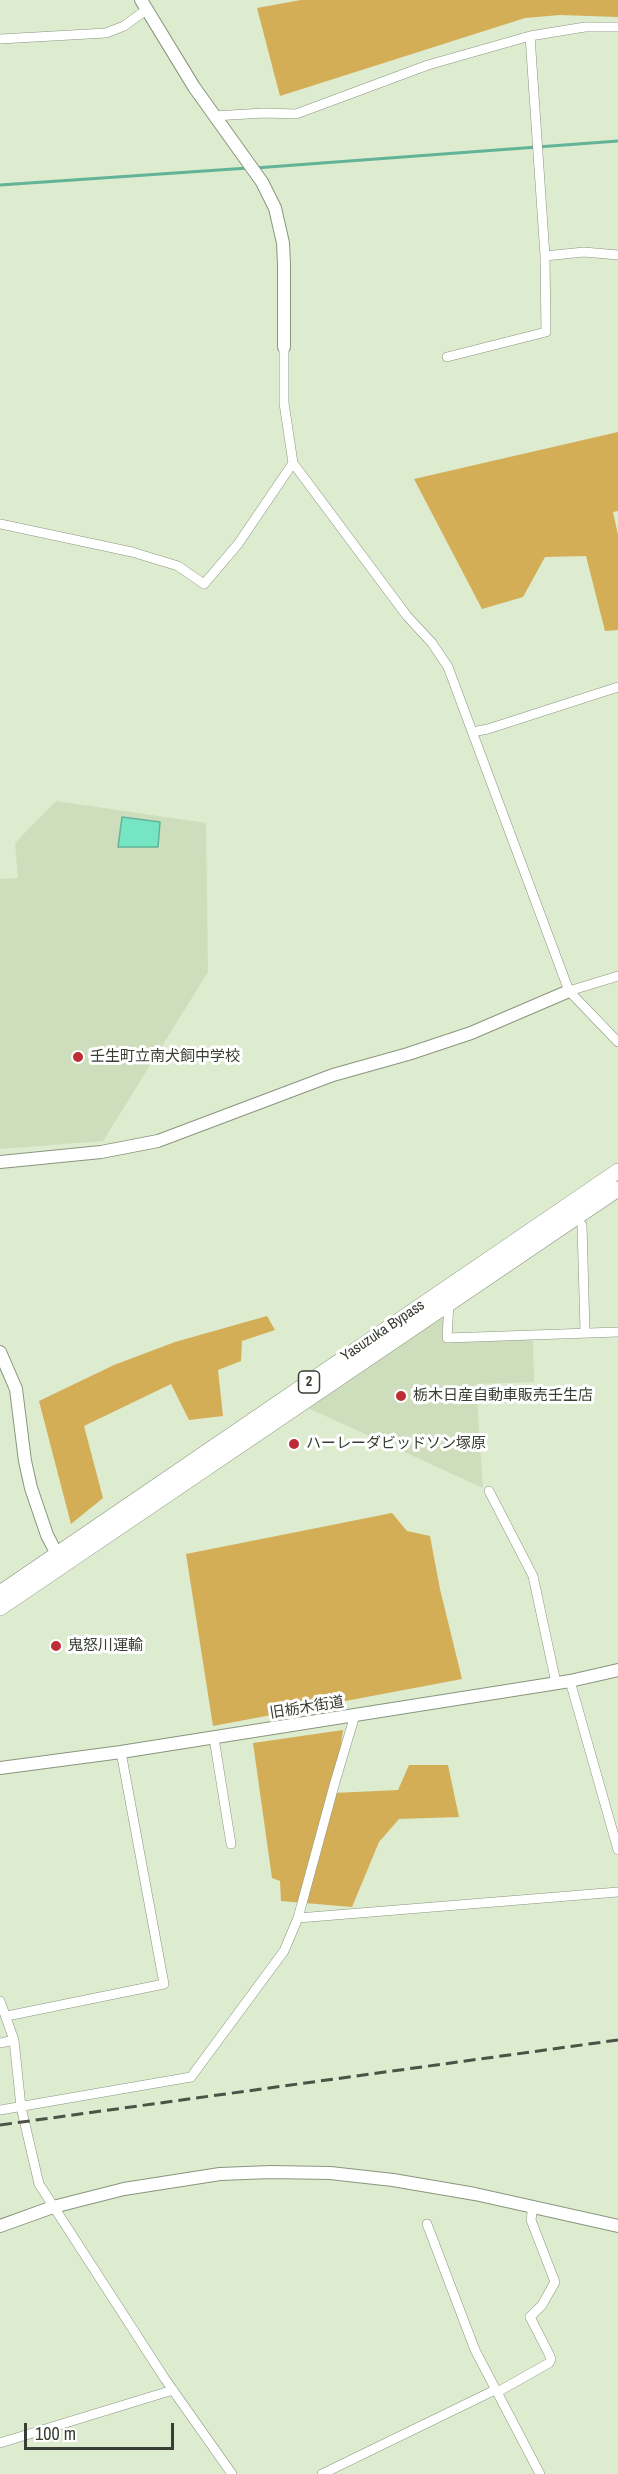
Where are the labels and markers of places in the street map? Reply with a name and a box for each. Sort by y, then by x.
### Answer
place label: 壬生町立南犬飼中学校 [90,1048,240,1066]
marker: 壬生町立南犬飼中学校 [71,1050,85,1064]
place label: 栃木日産自動車販売壬生店 [413,1387,593,1405]
marker: 栃木日産自動車販売壬生店 [394,1389,408,1403]
place label: ハーレーダビッドソン塚原 [306,1435,486,1453]
marker: ハーレーダビッドソン塚原 [287,1437,301,1451]
place label: 鬼怒川運輸 [68,1637,143,1655]
marker: 鬼怒川運輸 [49,1639,63,1653]

